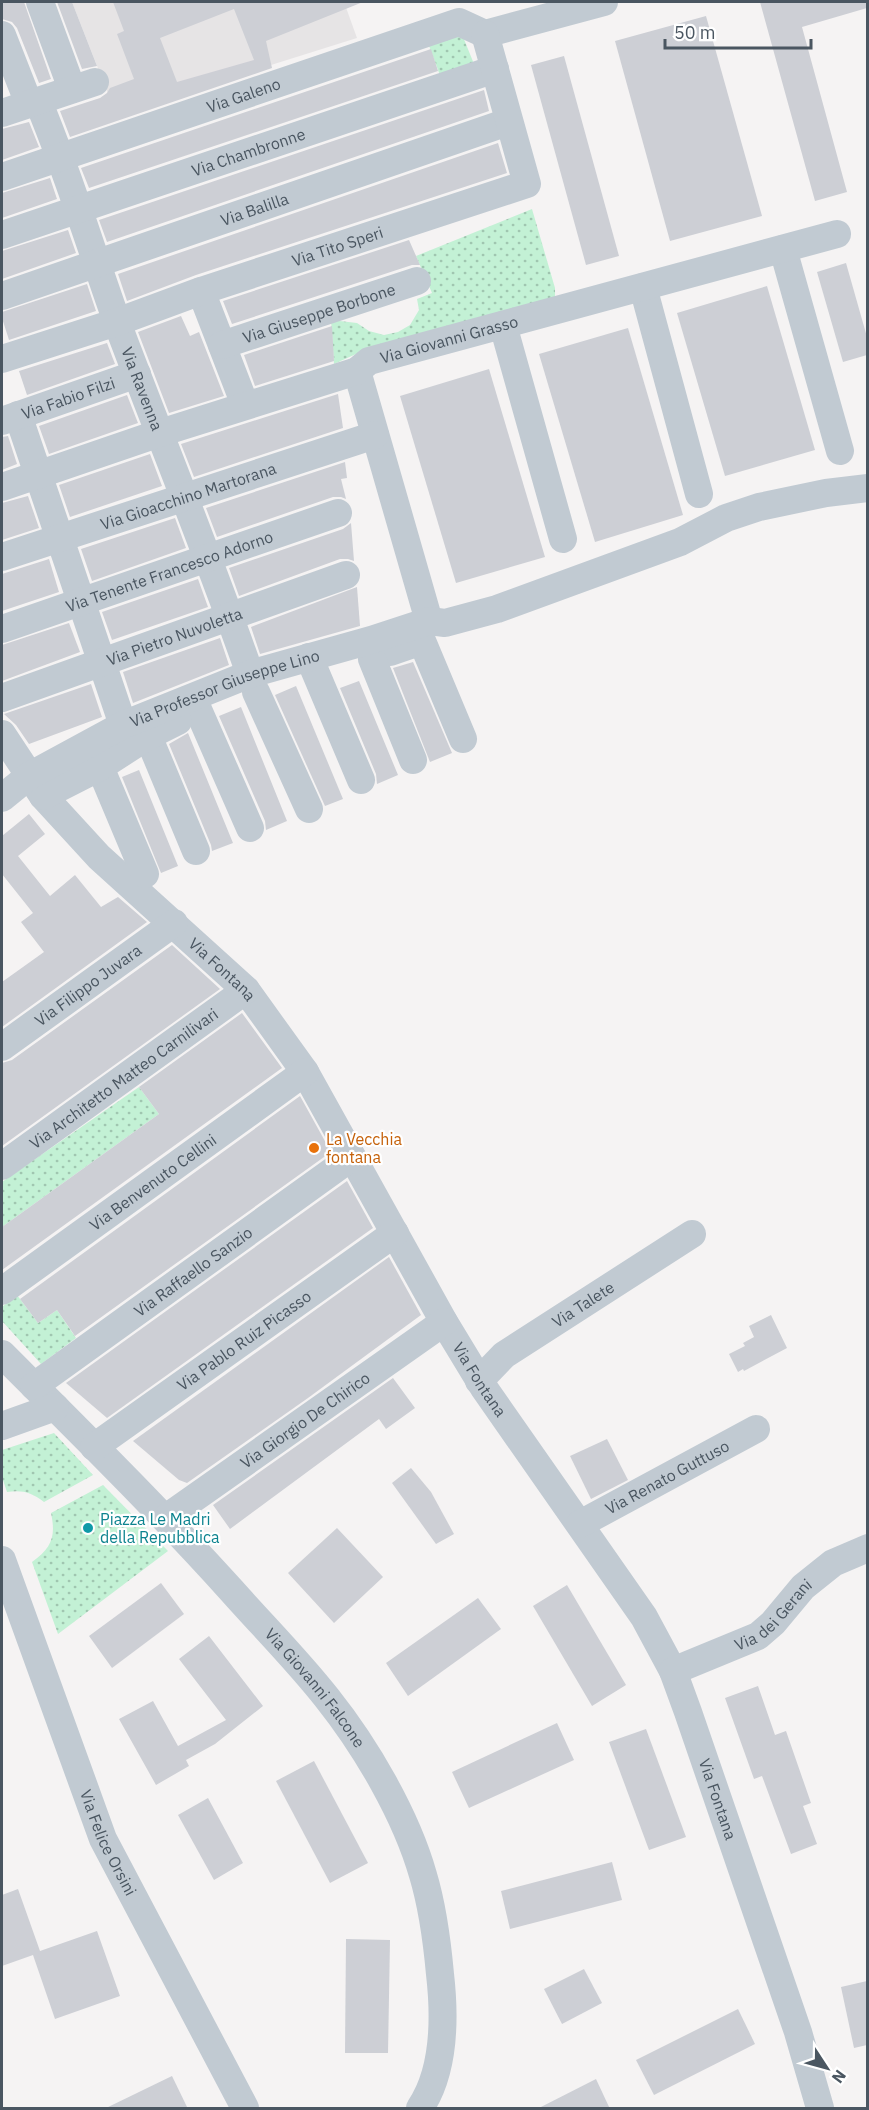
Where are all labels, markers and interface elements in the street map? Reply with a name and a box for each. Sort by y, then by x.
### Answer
scale bar [665,12,810,50]
text: 50 m [674,21,716,44]
street label: Via Galeno [204,73,283,117]
street label: Via Chambronne [189,124,308,180]
street label: Via Balilla [218,188,292,230]
street label: Via Tito Speri [289,222,386,270]
street label: Via Giuseppe Borbone [240,279,398,348]
street label: Via Giovanni Grasso [378,311,520,368]
street label: Via Ravenna [117,344,168,434]
street label: Via Fabio Filzi [19,372,118,424]
street label: Via Gioacchino Martorana [98,458,279,534]
street label: Via Tenente Francesco Adorno [63,526,276,616]
street label: Via Pietro Nuvoletta [104,603,245,670]
street label: Via Professor Giuseppe Lino [127,645,322,731]
street label: Via Fontana [185,933,261,1005]
street label: Via Filippo Juvara [31,940,146,1030]
street label: Via Architetto Matteo Carnilivari [25,1004,222,1153]
street label: Via Benvenuto Cellini [85,1129,220,1235]
place label: La Vecchia fontana [326,1129,402,1167]
marker: La Vecchia fontana [307,1141,321,1155]
street label: Via Raffaello Sanzio [130,1222,256,1321]
street label: Via Talete [548,1277,618,1332]
street label: Via Pablo Ruiz Picasso [173,1286,315,1395]
street label: Via Fontana [449,1338,511,1421]
street label: Via Giorgio De Chirico [236,1367,374,1473]
street label: Via Renato Guttuso [602,1435,733,1519]
place label: Piazza Le Madri della Repubblica [100,1509,220,1547]
marker: Piazza Le Madri della Repubblica [81,1521,95,1535]
street label: Via dei Gerani [731,1574,816,1655]
street label: Via Giovanni Falcone [261,1624,370,1751]
street label: Via Fontana [695,1756,741,1843]
street label: Via Felice Orsini [76,1787,141,1899]
north arrow [797,2038,857,2098]
text: N [828,2066,851,2087]

